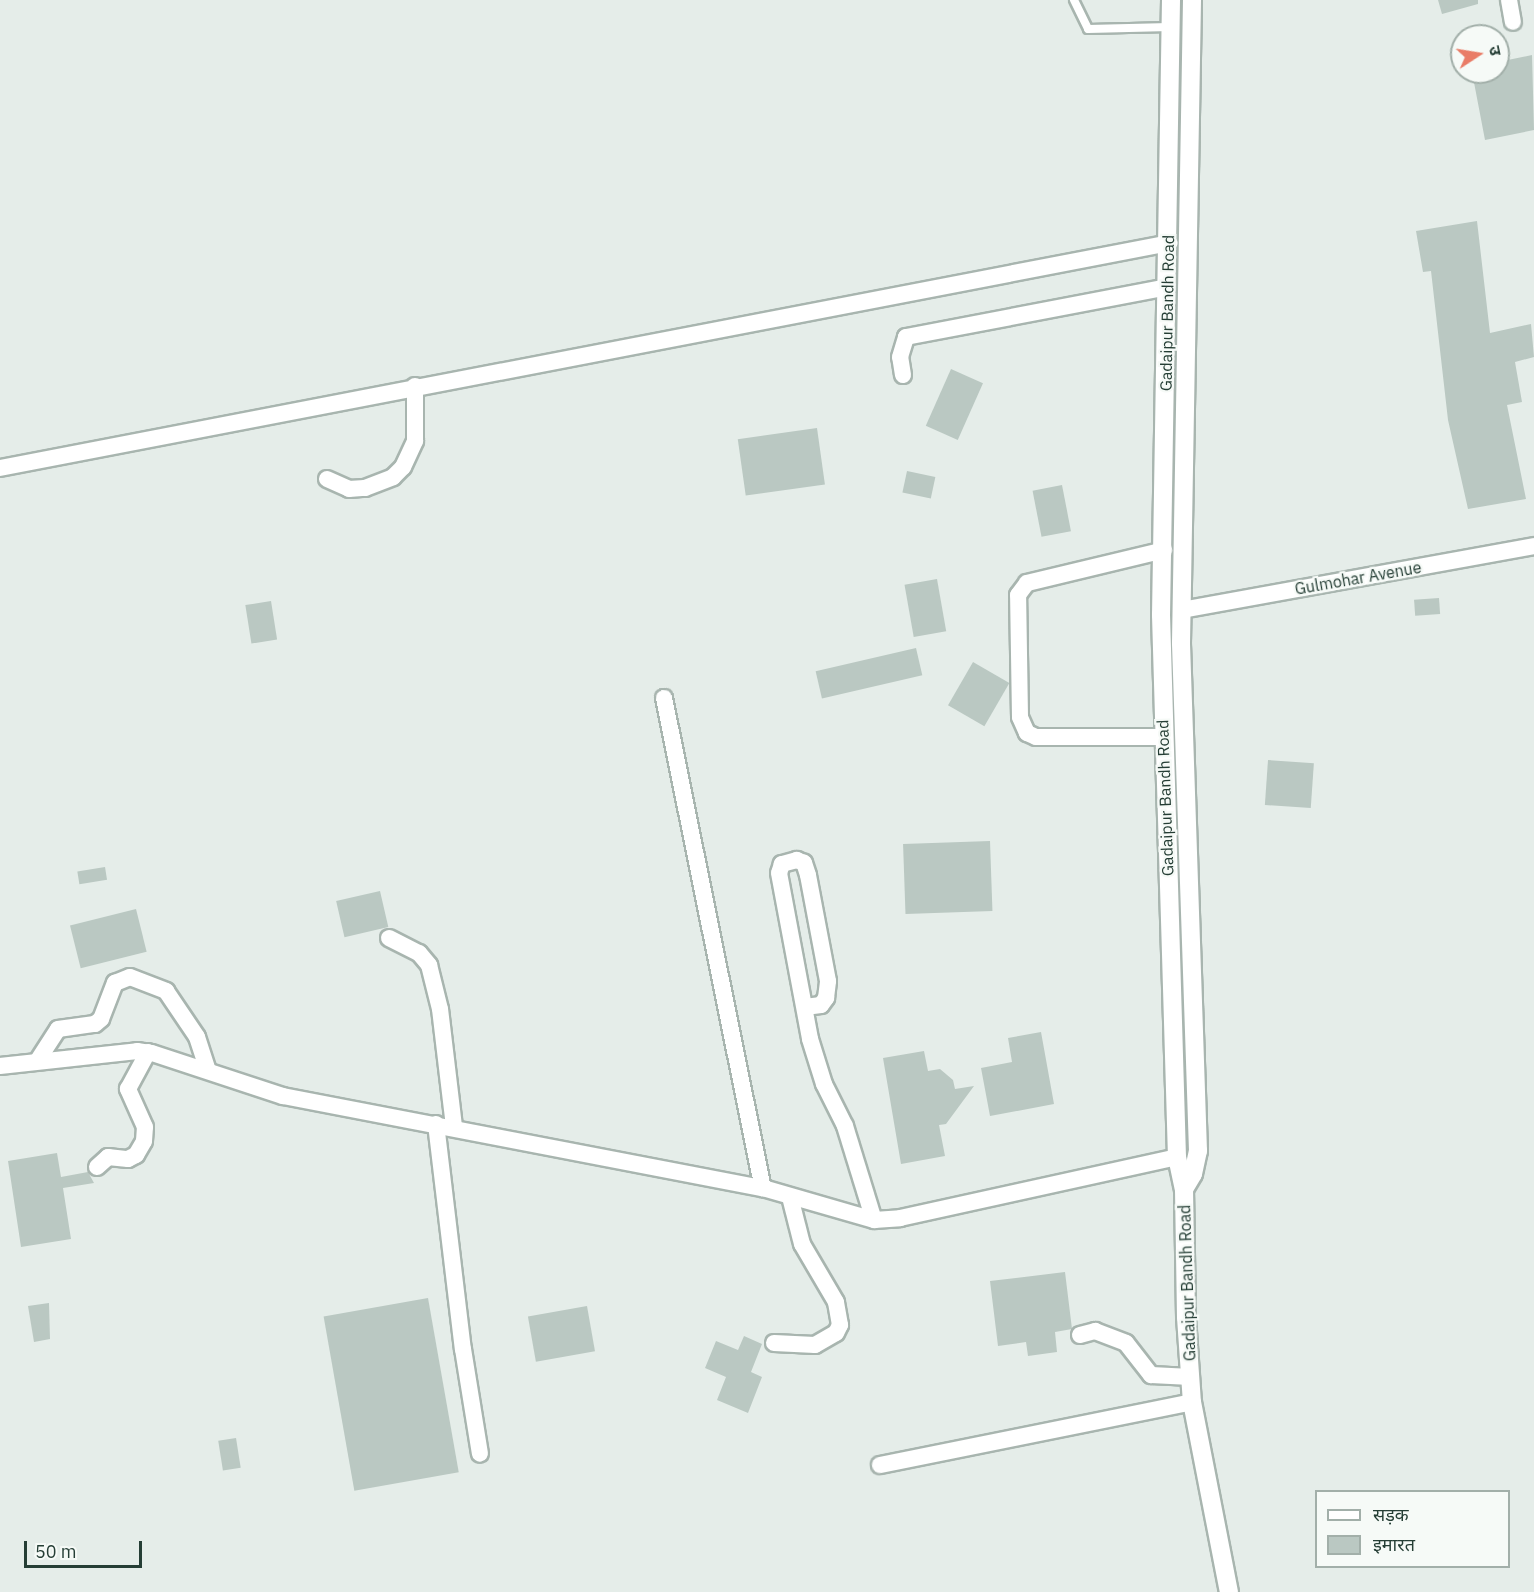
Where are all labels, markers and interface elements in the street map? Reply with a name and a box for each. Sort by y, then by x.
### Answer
north arrow [1450,24,1510,84]
text: उ [1485,44,1506,57]
street label: Gadaipur Bandh Road [1156,235,1178,391]
street label: Gulmohar Avenue [1293,557,1423,599]
street label: Gadaipur Bandh Road [1153,719,1177,877]
street label: Gadaipur Bandh Road [1175,1204,1199,1362]
legend [1315,1490,1510,1568]
text: सड़क [1373,1503,1409,1526]
scale bar [27,1529,146,1567]
text: इमारत [1373,1533,1415,1556]
text: 50 m [35,1540,77,1563]

